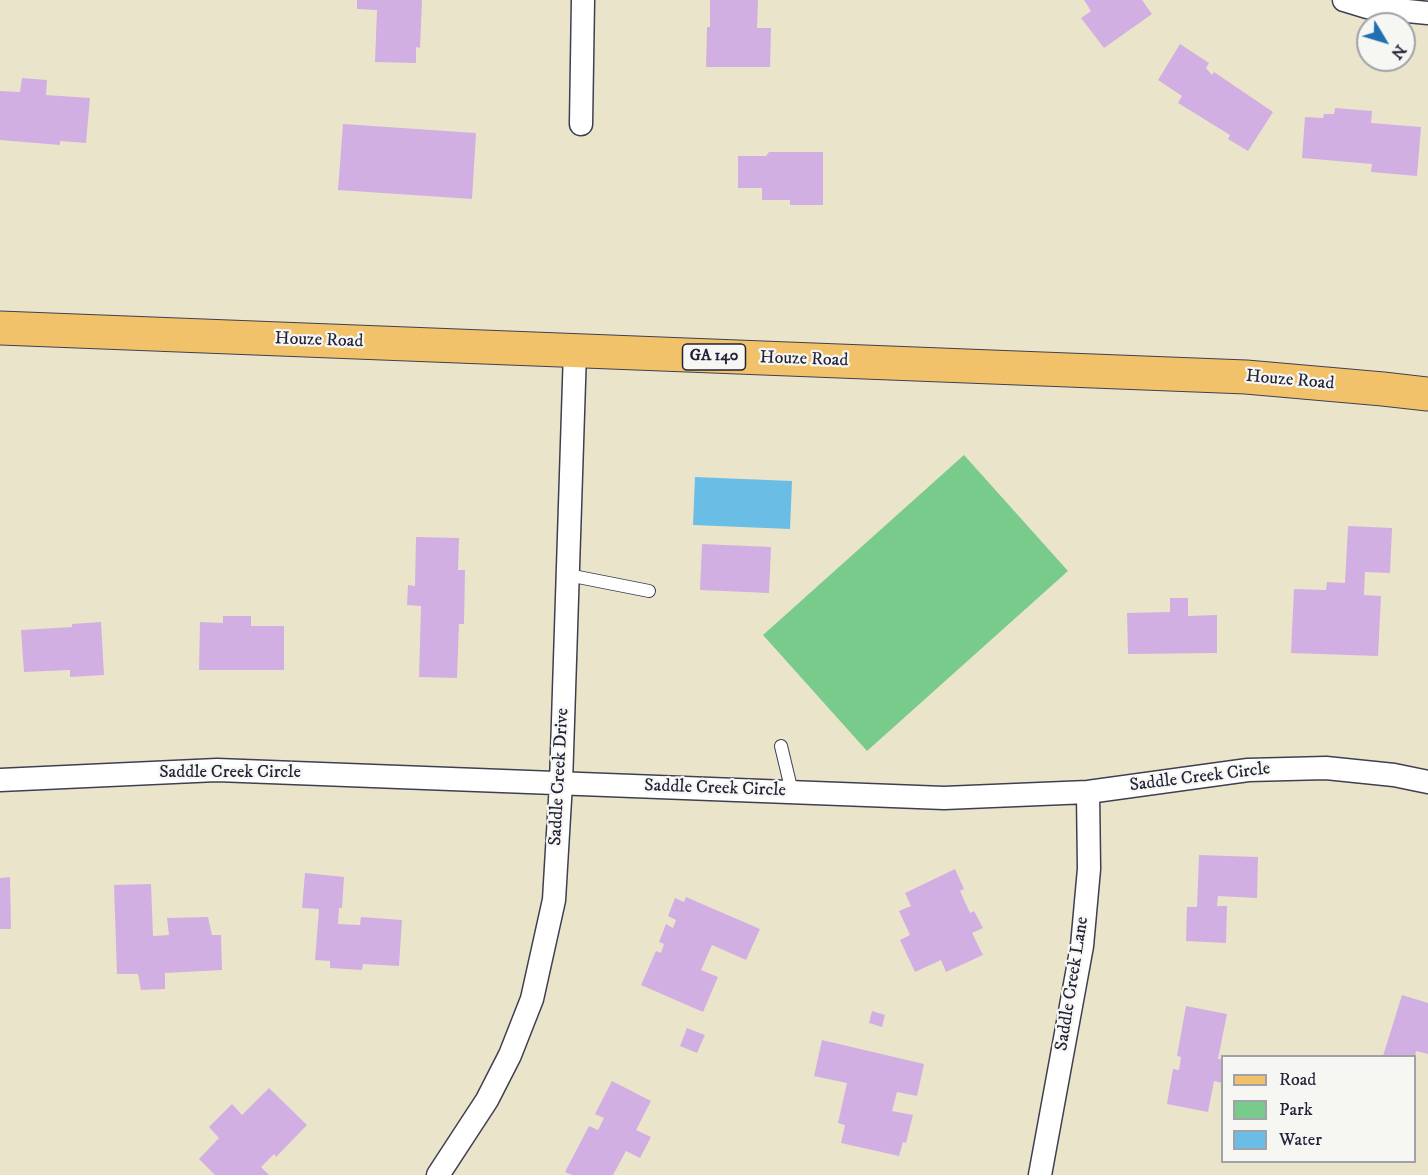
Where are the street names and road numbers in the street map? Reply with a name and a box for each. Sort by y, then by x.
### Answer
street label: Houze Road [274,329,364,353]
road number: GA 140 [682,344,746,370]
street label: Houze Road [759,348,849,372]
street label: Houze Road [1245,366,1335,396]
street label: Saddle Creek Drive [546,708,574,846]
street label: Saddle Creek Circle [1128,759,1272,797]
street label: Saddle Creek Circle [159,762,301,784]
street label: Saddle Creek Circle [644,776,786,802]
street label: Saddle Creek Lane [1052,915,1094,1053]

